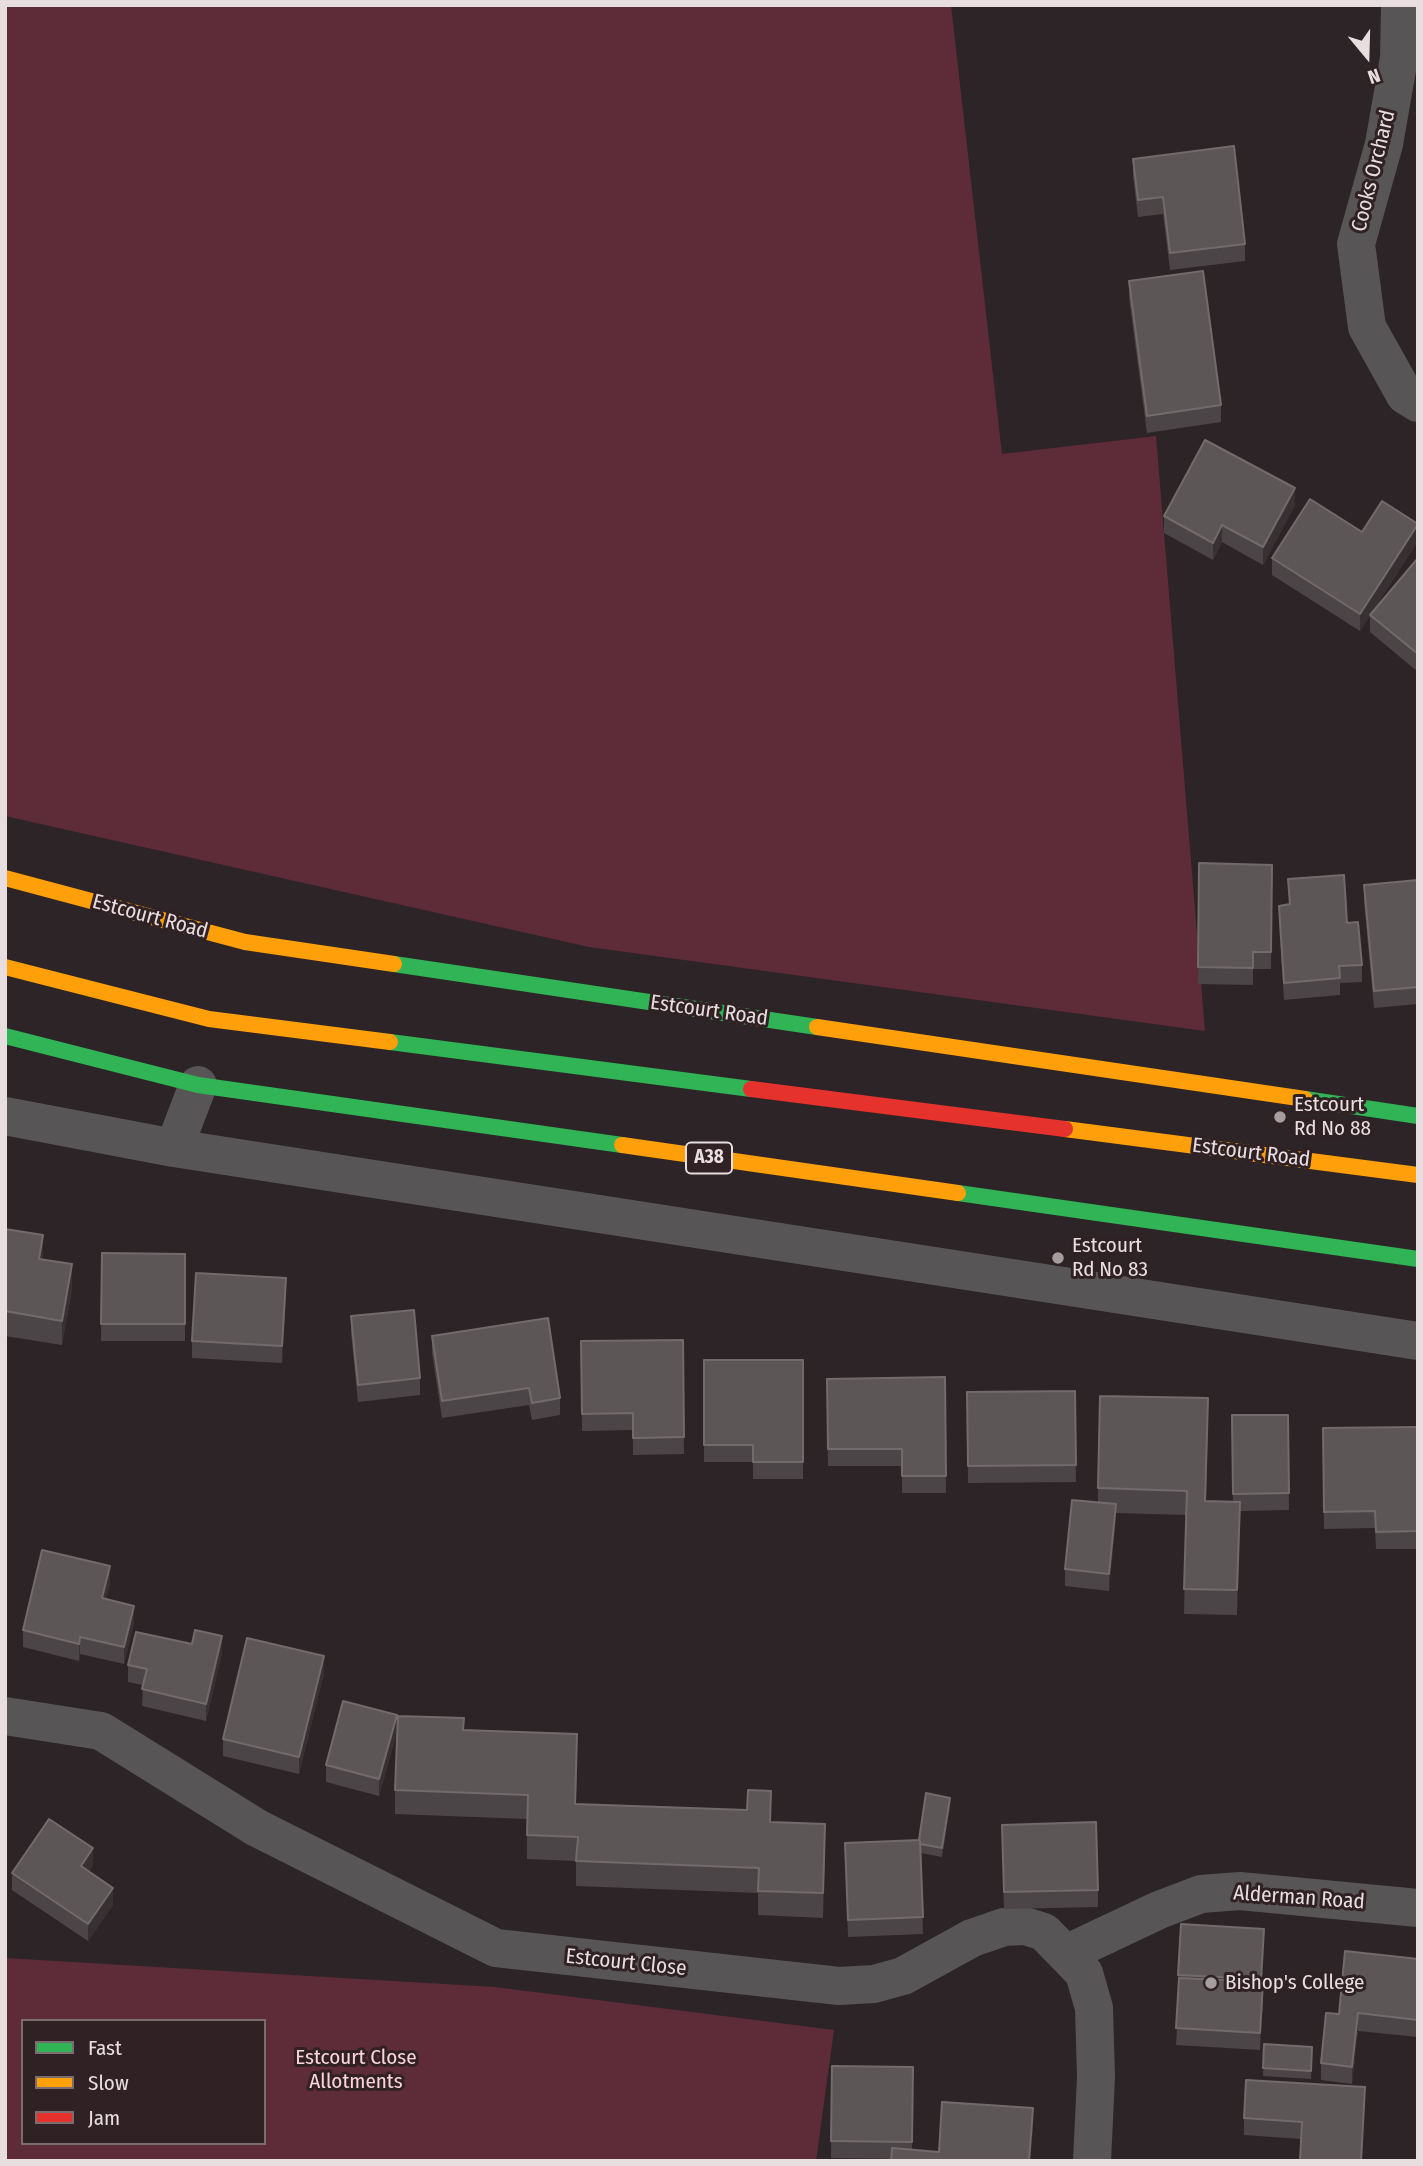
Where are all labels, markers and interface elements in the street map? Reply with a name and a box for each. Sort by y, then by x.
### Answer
north arrow [1332,21,1402,91]
text: N [1365,64,1383,89]
street label: Cooks Orchard [1347,108,1401,234]
street label: Estcourt Road [89,889,211,945]
street label: Estcourt Road [649,990,769,1032]
place label: Estcourt Rd No 88 [1294,1092,1371,1142]
marker: Estcourt Rd No 88 [1272,1109,1288,1125]
street label: Estcourt Road [1191,1133,1311,1173]
road number: A38 [686,1142,732,1174]
place label: Estcourt Rd No 83 [1072,1233,1148,1283]
marker: Estcourt Rd No 83 [1050,1250,1066,1266]
street label: Alderman Road [1233,1881,1365,1915]
street label: Estcourt Close [564,1944,688,1982]
place label: Bishop's College [1225,1970,1364,1996]
marker: Bishop's College [1203,1975,1219,1991]
legend [21,2019,266,2145]
text: Fast [88,2035,122,2061]
park label: Estcourt Close Allotments [295,2045,417,2095]
text: Slow [88,2070,129,2096]
text: Jam [88,2105,120,2131]

